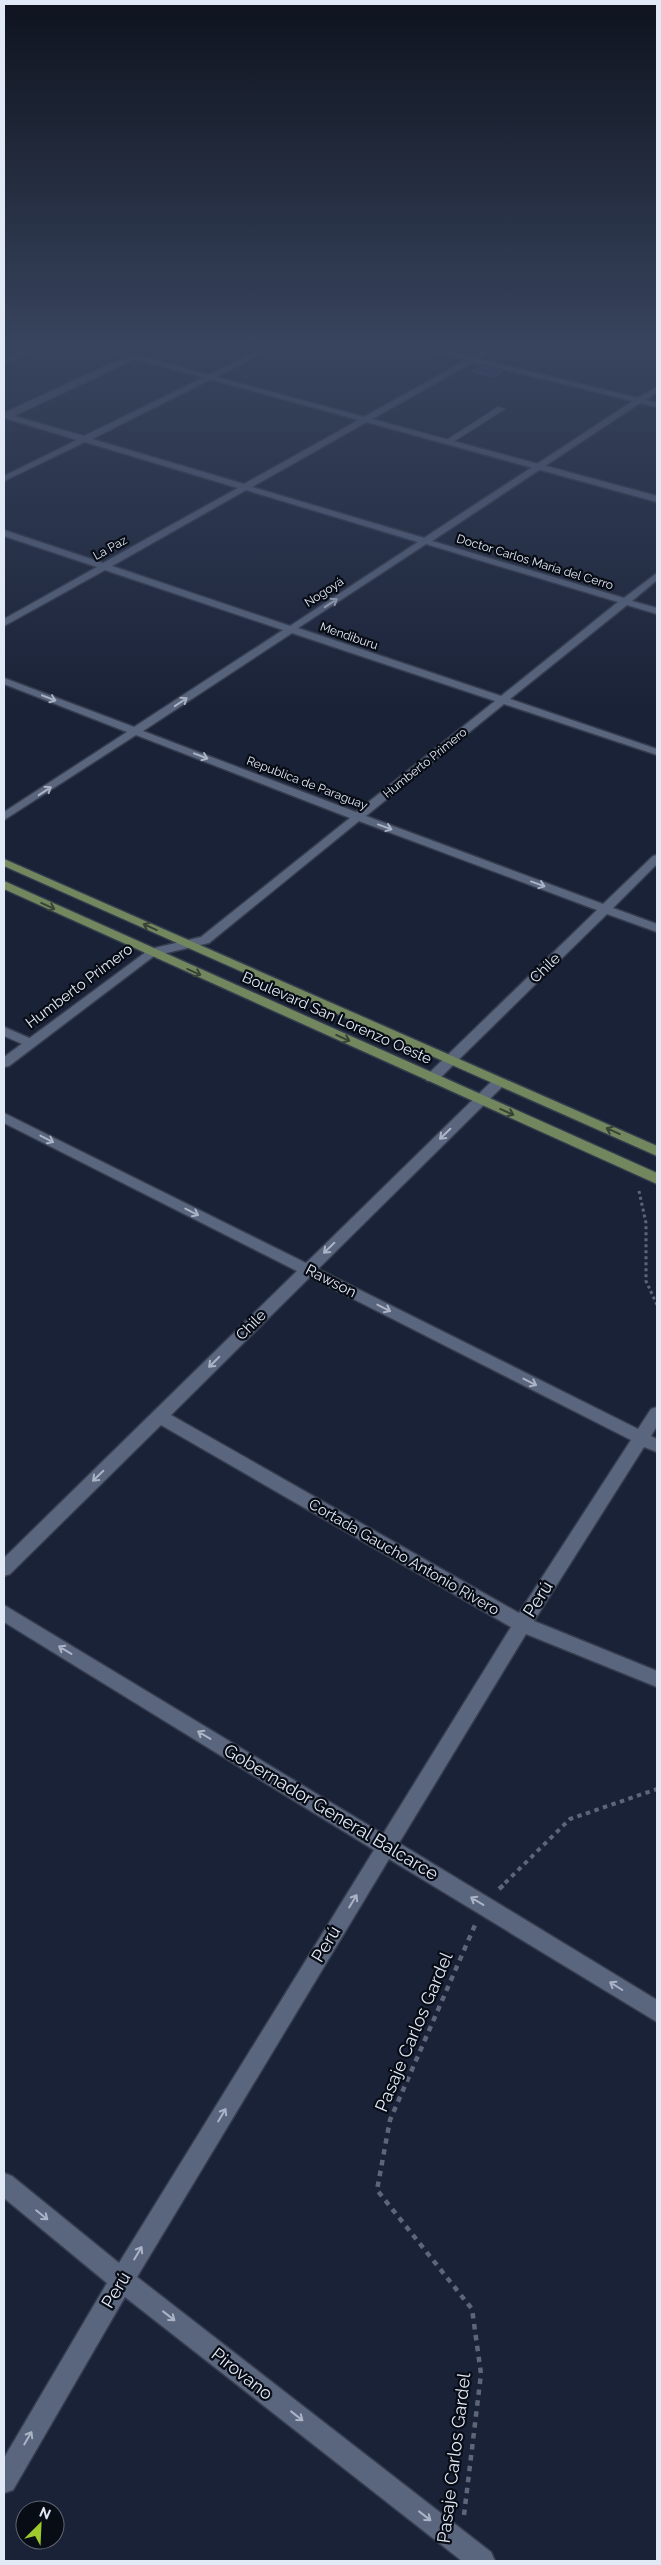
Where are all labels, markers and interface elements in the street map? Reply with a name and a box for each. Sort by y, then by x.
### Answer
street label: Doctor Carlos María del Cerro [455,531,615,593]
street label: La Paz [91,533,129,563]
street label: Nogoyá [302,574,346,610]
one-way arrow [324,597,338,608]
street label: Mendiburu [318,620,380,652]
one-way arrow [41,694,57,703]
one-way arrow [173,697,187,707]
street label: Humberto Primero [380,725,470,801]
one-way arrow [193,752,208,761]
street label: Republica de Paraguay [245,753,370,813]
one-way arrow [37,785,51,795]
one-way arrow [377,823,393,832]
one-way arrow [530,880,545,889]
one-way arrow [40,901,55,911]
one-way arrow [143,922,158,932]
street label: Humberto Primero [22,940,136,1032]
street label: Chile [526,949,564,987]
one-way arrow [186,968,201,978]
street label: Boulevard San Lorenzo Oeste [239,968,435,1068]
one-way arrow [335,1034,350,1044]
one-way arrow [499,1108,514,1118]
one-way arrow [606,1126,621,1136]
one-way arrow [439,1128,451,1140]
one-way arrow [39,1135,54,1144]
one-way arrow [185,1207,200,1217]
one-way arrow [322,1242,335,1254]
street label: Rawson [303,1261,359,1301]
one-way arrow [377,1303,392,1313]
street label: Chile [232,1306,270,1344]
one-way arrow [207,1356,220,1368]
one-way arrow [522,1377,537,1387]
one-way arrow [92,1470,104,1483]
street label: Cortada Gaucho Antonio Rivero [306,1495,503,1619]
street label: Perú [518,1577,557,1621]
one-way arrow [58,1645,72,1655]
one-way arrow [197,1729,211,1739]
street label: Gobernador General Balcarce [220,1739,443,1884]
one-way arrow [348,1895,358,1909]
one-way arrow [471,1895,485,1905]
street label: Perú [307,1922,345,1966]
street label: Pasaje Carlos Gardel [370,1949,457,2115]
one-way arrow [609,1980,623,1990]
one-way arrow [218,2108,228,2122]
one-way arrow [35,2209,48,2220]
one-way arrow [133,2247,143,2261]
street label: Perú [97,2268,135,2312]
one-way arrow [162,2311,175,2322]
street label: Pirovano [208,2343,277,2404]
street label: Pasaje Carlos Gardel [433,2371,474,2544]
one-way arrow [290,2411,303,2422]
one-way arrow [24,2432,34,2446]
north arrow [15,2500,65,2550]
text: N [37,2504,53,2523]
one-way arrow [418,2511,432,2521]

